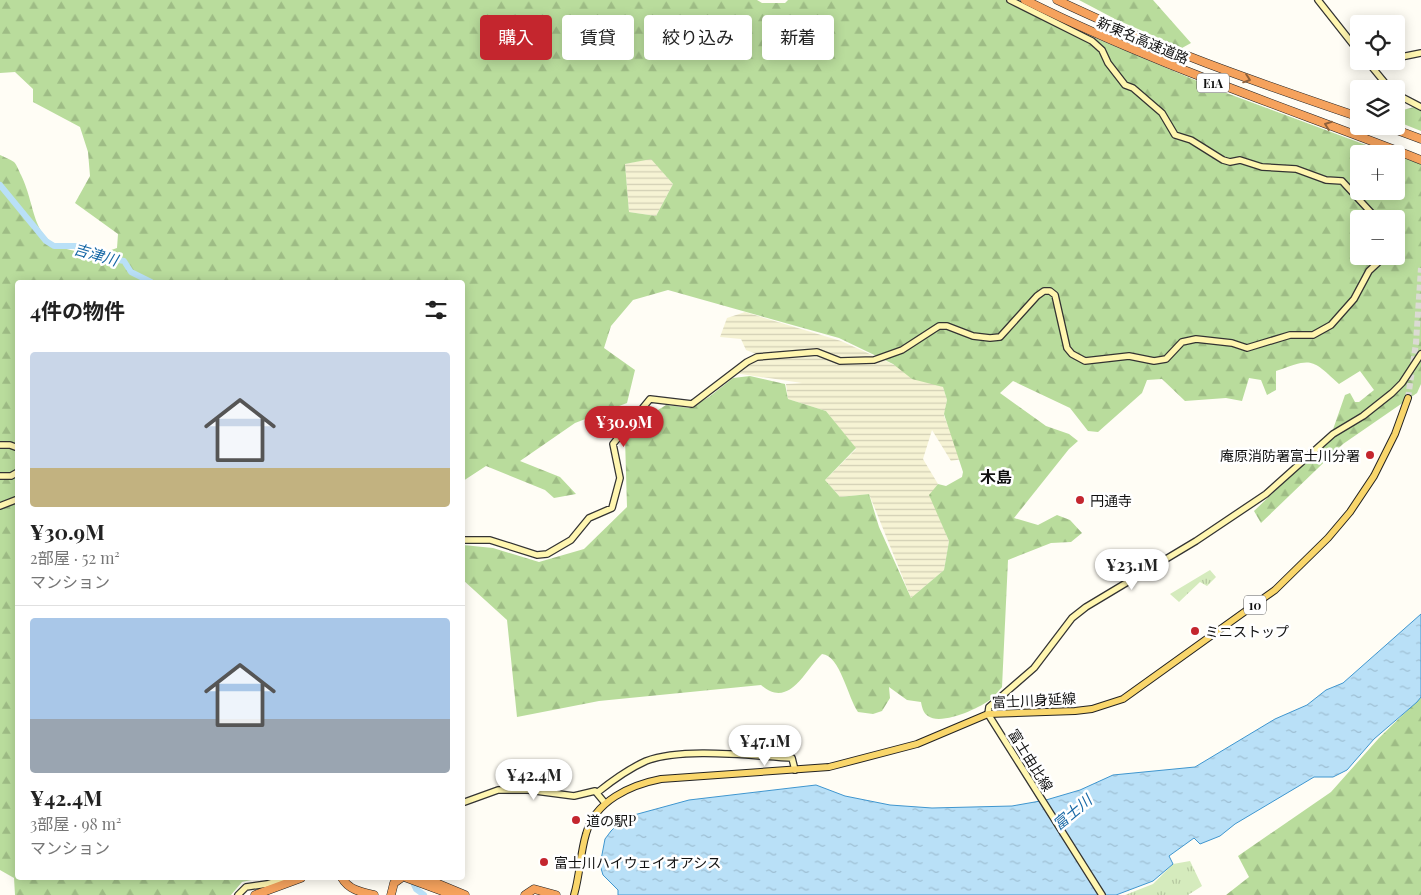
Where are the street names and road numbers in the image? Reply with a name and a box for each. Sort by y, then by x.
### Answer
street label: 新東名高速道路 [1094,12,1192,68]
road number: E1A [1197,74,1229,92]
road number: 10 [1244,596,1266,614]
street label: 富士川身延線 [992,688,1076,712]
street label: 富士由比線 [1004,725,1058,795]

